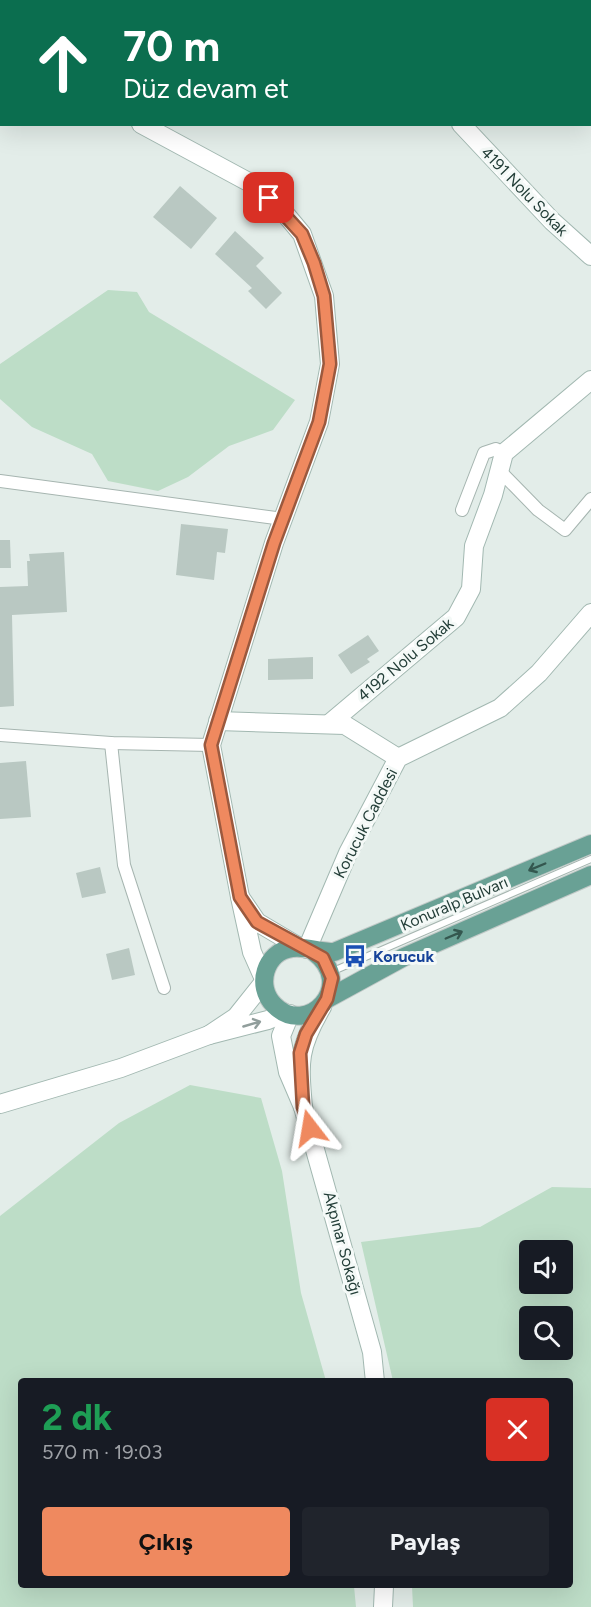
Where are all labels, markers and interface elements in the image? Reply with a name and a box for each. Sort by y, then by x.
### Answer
text: 70 m [123,21,220,72]
icon: ahead [24,24,102,102]
text: Düz devam et [123,72,289,105]
street label: 4191 Nolu Sokak [477,143,572,240]
pin [243,172,294,223]
icon: arrive [252,181,285,214]
street label: 4192 Nolu Sokak [354,614,457,705]
street label: Korucuk Caddesi [330,765,401,881]
one-way arrow [529,862,547,873]
street label: Konuralp Bulvarı [398,872,511,935]
one-way arrow [445,929,463,940]
bus stop icon: Korucuk [342,943,368,969]
place label: Korucuk [373,947,434,966]
one-way arrow [242,1018,261,1030]
position arrow [278,1096,342,1160]
street label: Akpınar Sokağı [320,1189,365,1297]
map controls [519,1240,573,1360]
button: sound [519,1240,573,1294]
button: search [519,1306,573,1360]
text: 2 dk [42,1396,112,1439]
button: close [486,1398,549,1461]
text: 570 m · 19:03 [42,1440,162,1464]
button: Çıkış [42,1507,290,1576]
button: Paylaş [302,1507,549,1576]

